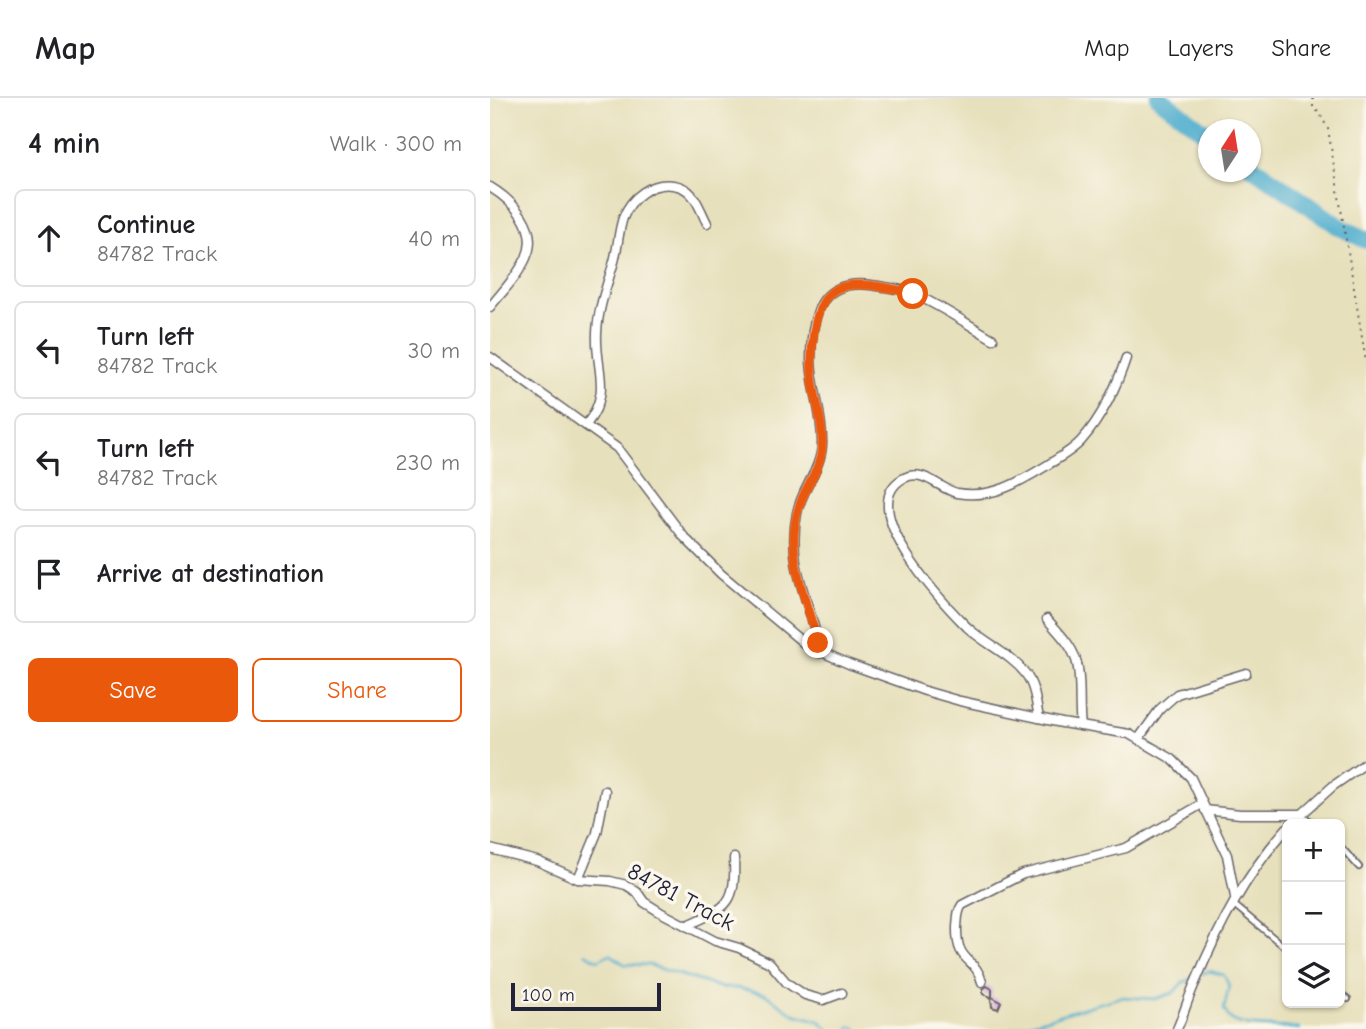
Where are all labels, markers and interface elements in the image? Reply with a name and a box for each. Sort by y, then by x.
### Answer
text: Map [35,29,96,67]
text: Map [1084,34,1130,62]
text: Layers [1168,34,1233,62]
text: Share [1271,34,1331,62]
north arrow [1198,119,1261,182]
text: 4 min [28,126,100,161]
text: Walk · 300 m [330,130,462,157]
text: Continue [97,210,195,240]
icon: ahead [30,219,68,257]
text: 40 m [408,225,460,252]
text: 84782 Track [97,240,217,267]
route start [897,278,928,309]
text: Turn left [97,322,194,352]
icon: left [30,331,68,369]
text: 30 m [408,337,460,364]
text: 84782 Track [97,352,217,379]
text: Turn left [97,434,194,464]
icon: left [30,443,68,481]
text: 230 m [396,449,460,476]
text: 84782 Track [97,464,217,491]
icon: arrive [30,555,68,593]
text: Arrive at destination [97,559,324,589]
route end [802,627,833,658]
button: Save [28,658,238,722]
button: Share [252,658,462,722]
map controls [1282,819,1345,1008]
button: + [1282,819,1345,882]
street label: 84781 Track [623,858,739,936]
button: − [1282,882,1345,945]
button: layers [1282,945,1345,1008]
scale bar [511,980,662,1012]
text: 100 m [522,984,575,1006]

